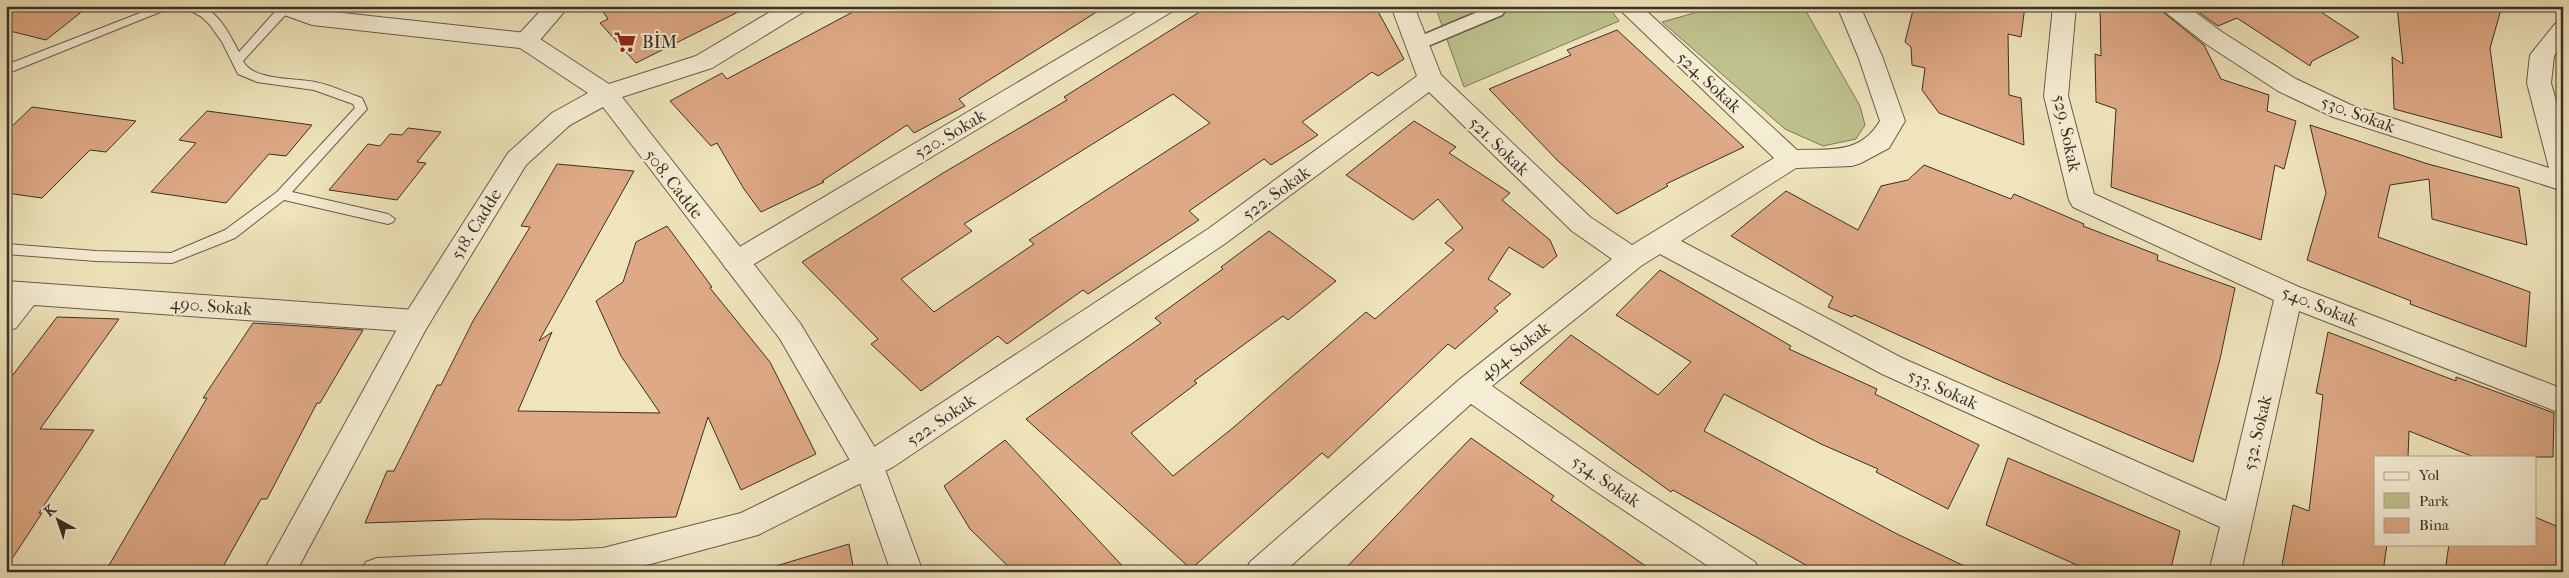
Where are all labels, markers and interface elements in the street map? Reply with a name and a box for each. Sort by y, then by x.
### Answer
supermarket icon: BİM [612,29,638,55]
place label: BİM [642,31,677,53]
street label: 524. Sokak [1672,47,1746,118]
street label: 530. Sokak [2318,91,2399,138]
street label: 529. Sokak [2048,92,2085,175]
street label: 520. Sokak [911,105,990,164]
street label: 521. Sokak [1464,112,1534,181]
street label: 508. Cadde [640,145,707,224]
street label: 522. Sokak [1238,161,1315,225]
street label: 518. Cadde [446,185,506,264]
street label: 540. Sokak [2278,282,2362,332]
street label: 490. Sokak [169,293,254,320]
street label: 494. Sokak [1476,317,1555,385]
street label: 533. Sokak [1904,365,1982,415]
street label: 522. Sokak [903,389,980,451]
street label: 532. Sokak [2239,393,2277,473]
street label: 534. Sokak [1567,451,1645,513]
legend [2374,456,2536,546]
text: Yol [2418,466,2439,484]
text: Park [2419,492,2449,510]
north arrow [32,496,82,546]
text: K [41,500,60,520]
text: Bina [2419,516,2450,534]

